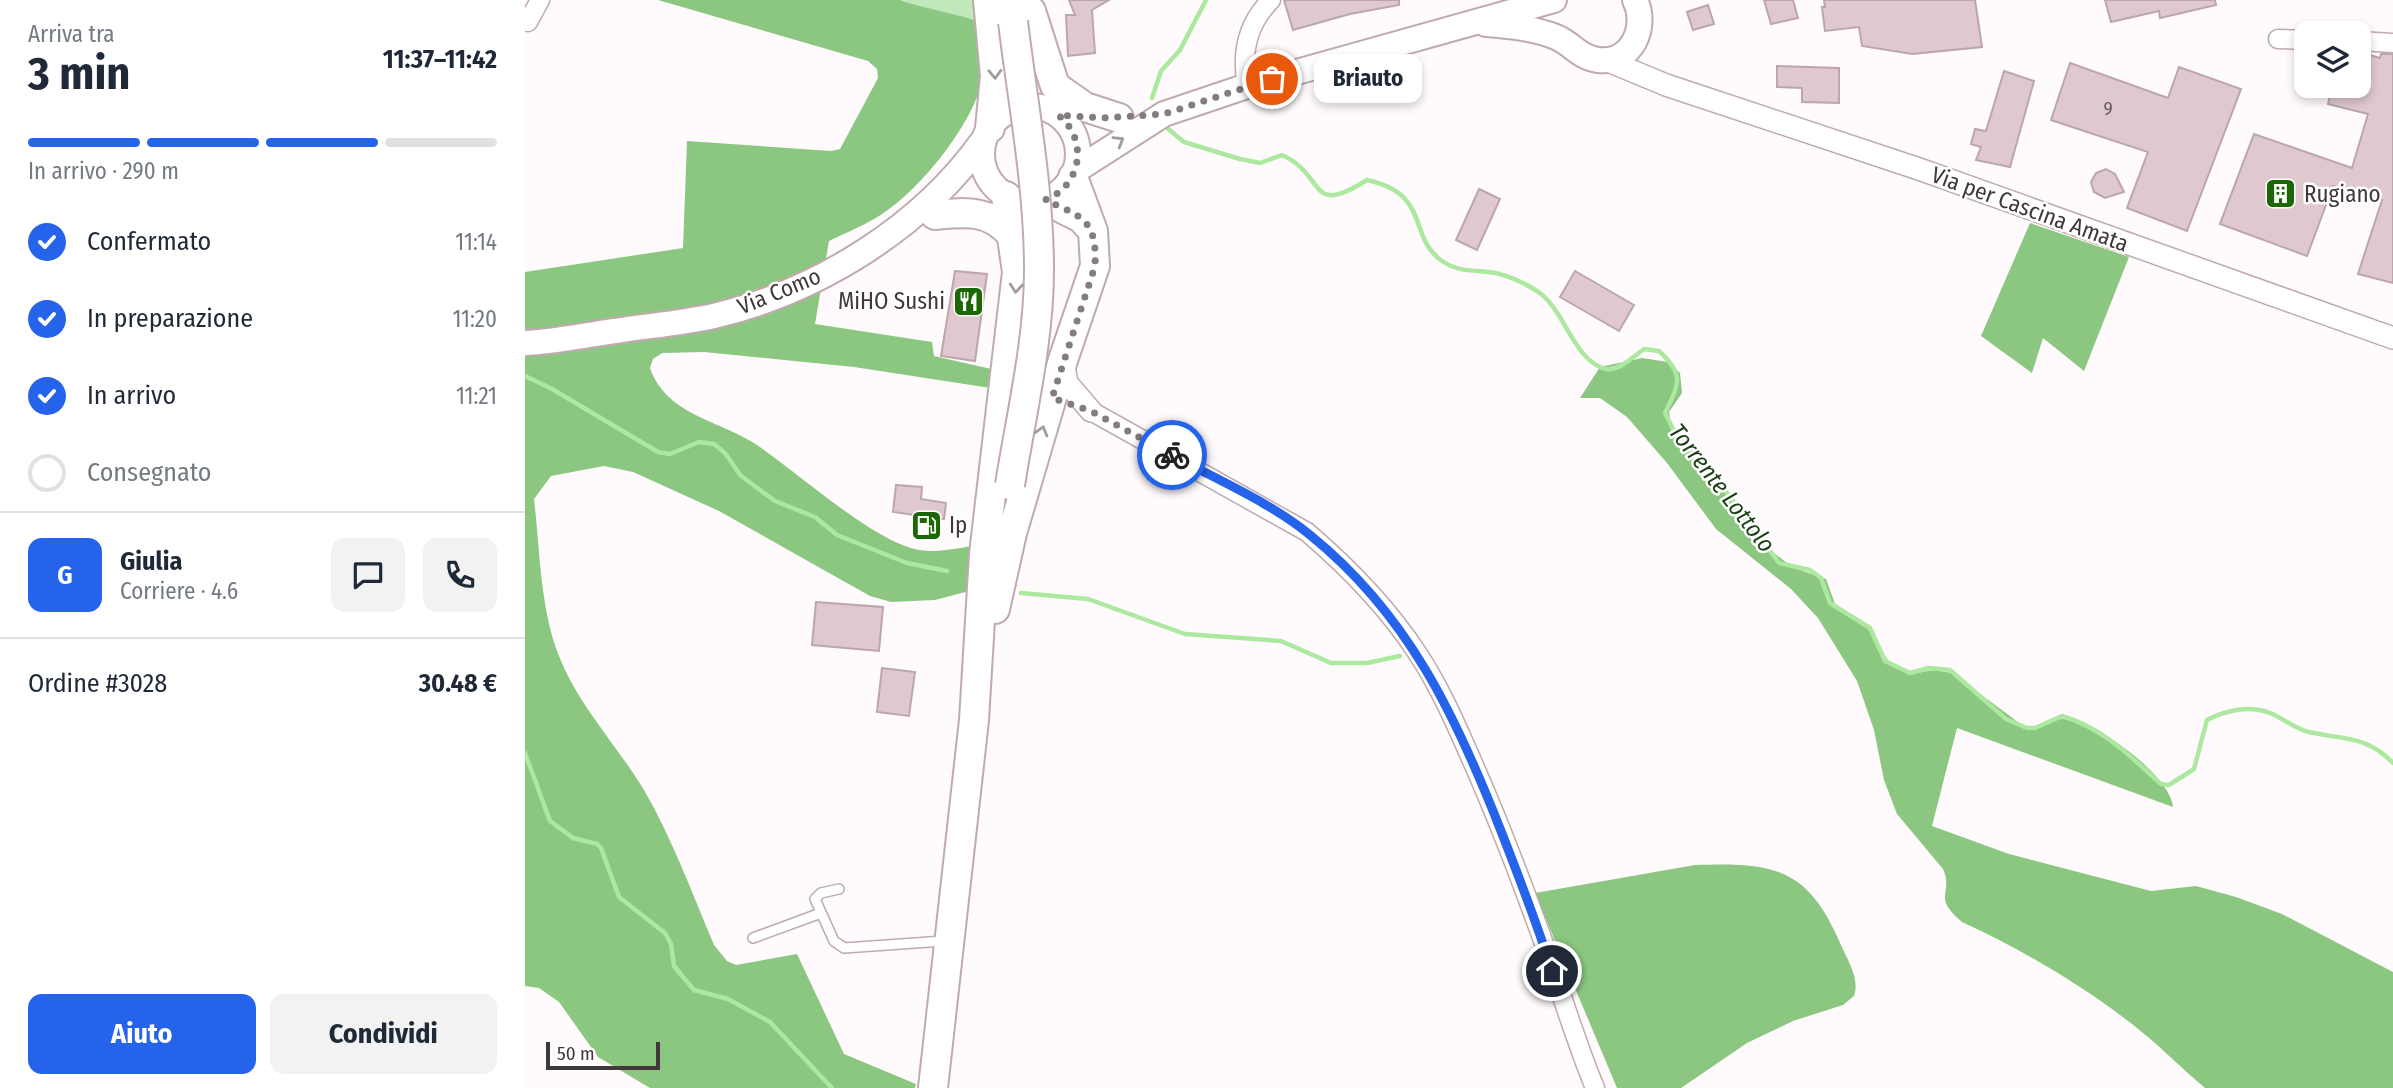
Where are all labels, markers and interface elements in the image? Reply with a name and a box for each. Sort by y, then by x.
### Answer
text: Arriva tra [28,20,115,48]
map controls [2294,21,2371,98]
button: layers [2294,21,2371,98]
text: 11:37–11:42 [383,44,497,75]
text: 3 min [28,46,130,101]
pin [1242,49,1302,109]
callout: Briauto [1314,55,1423,104]
icon: bag [1253,60,1291,98]
text: Briauto [1333,64,1403,92]
one-way arrow [987,68,1002,79]
house number: 9 [2103,97,2113,120]
one-way arrow [1111,136,1124,149]
text: In arrivo · 290 m [28,157,179,185]
street label: Via per Cascina Amata [1928,160,2132,258]
building icon: Rugiano [2264,177,2298,211]
place label: Rugiano [2304,180,2381,208]
icon: check [28,223,66,261]
text: Confermato [87,226,211,257]
text: 11:14 [455,228,497,256]
street label: Via Como [733,262,825,320]
one-way arrow [1008,282,1023,294]
restaurant icon: MiHO Sushi [951,284,985,318]
place label: MiHO Sushi [838,287,945,315]
icon: check [28,300,66,338]
text: In preparazione [87,303,253,334]
text: 11:20 [452,305,497,333]
icon: check [28,377,66,415]
text: In arrivo [87,380,176,411]
text: 11:21 [456,382,497,410]
water label: Torrente Lottolo [1663,418,1781,558]
courier [1137,420,1207,490]
one-way arrow [1034,425,1049,437]
icon: bike [1153,436,1191,474]
text: Consegnato [87,457,211,488]
fuel station icon: Ip [909,508,943,542]
place label: Ip [949,511,967,539]
button: chat [331,538,405,612]
button: phone [423,538,497,612]
text: Giulia [120,546,182,577]
text: G [57,560,73,591]
text: Corriere · 4.6 [120,577,238,605]
text: Ordine #3028 [28,668,167,699]
text: 30.48 € [419,668,497,699]
pin [1522,941,1582,1001]
icon: home [1533,952,1571,990]
button: Aiuto [28,994,256,1074]
button: Condividi [270,994,497,1074]
scale bar [546,1039,660,1071]
text: 50 m [557,1042,595,1065]

